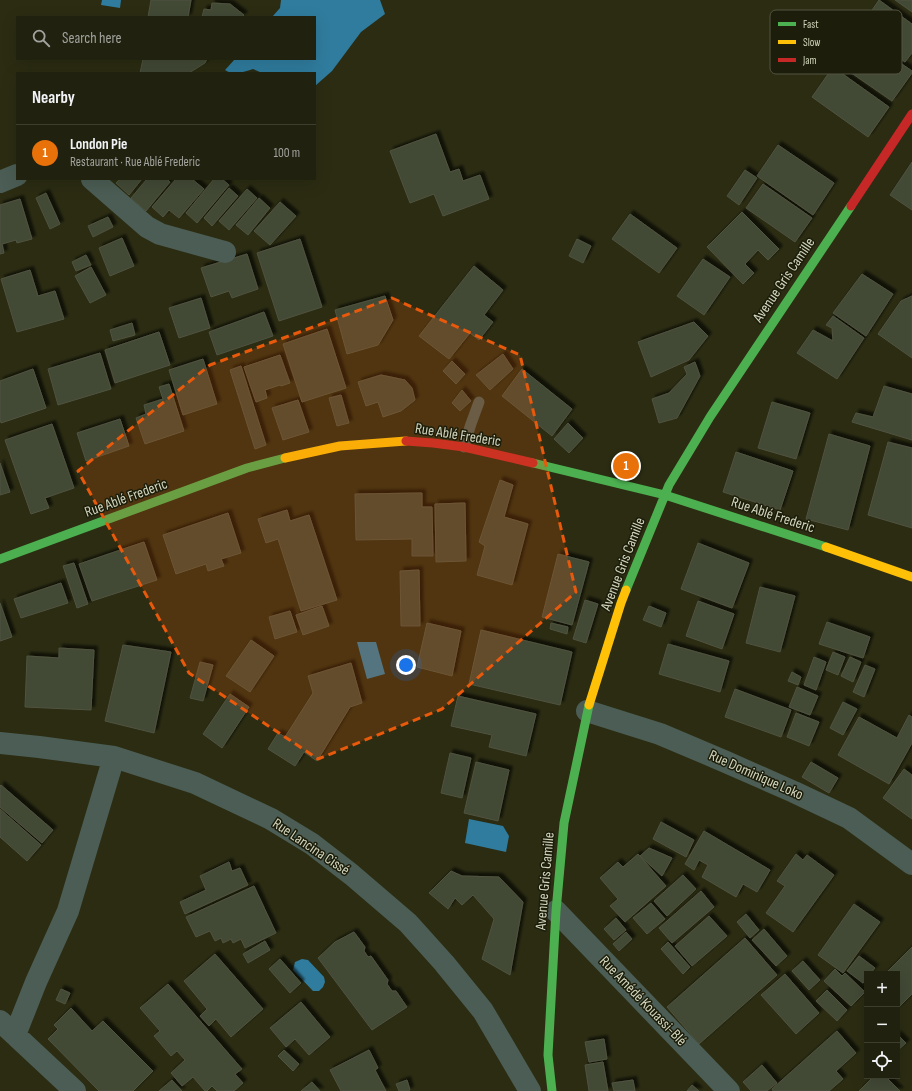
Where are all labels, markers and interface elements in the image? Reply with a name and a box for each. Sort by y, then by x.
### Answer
legend [770,10,902,74]
search box [16,16,316,60]
text: Fast [803,18,819,31]
icon: search [30,27,52,49]
text: Search here [62,29,122,48]
text: Slow [803,36,820,49]
text: Jam [802,54,817,67]
text: Nearby [32,88,75,108]
text: London Pie [70,135,127,154]
text: 1 [42,145,48,161]
text: 100 m [273,145,300,161]
text: Restaurant · Rue Ablé Frederic [70,154,200,170]
street label: Avenue Gris Camille [748,234,819,327]
street label: Rue Ablé Frederic [414,419,502,451]
pin: 1 [613,451,639,481]
street label: Rue Ablé Frederic [82,474,170,522]
street label: Rue Ablé Frederic [729,493,817,537]
street label: Avenue Gris Camille [596,515,649,614]
your location [396,655,416,675]
street label: Rue Dominique Loko [706,746,806,804]
street label: Rue Lancina Cissé [269,814,353,880]
street label: Avenue Gris Camille [531,831,559,932]
street label: Rue Amédé Kouassi-Blé [595,952,691,1050]
map controls [864,971,900,1079]
button: + [864,971,900,1007]
button: − [864,1007,900,1043]
button: locate [864,1043,900,1079]

